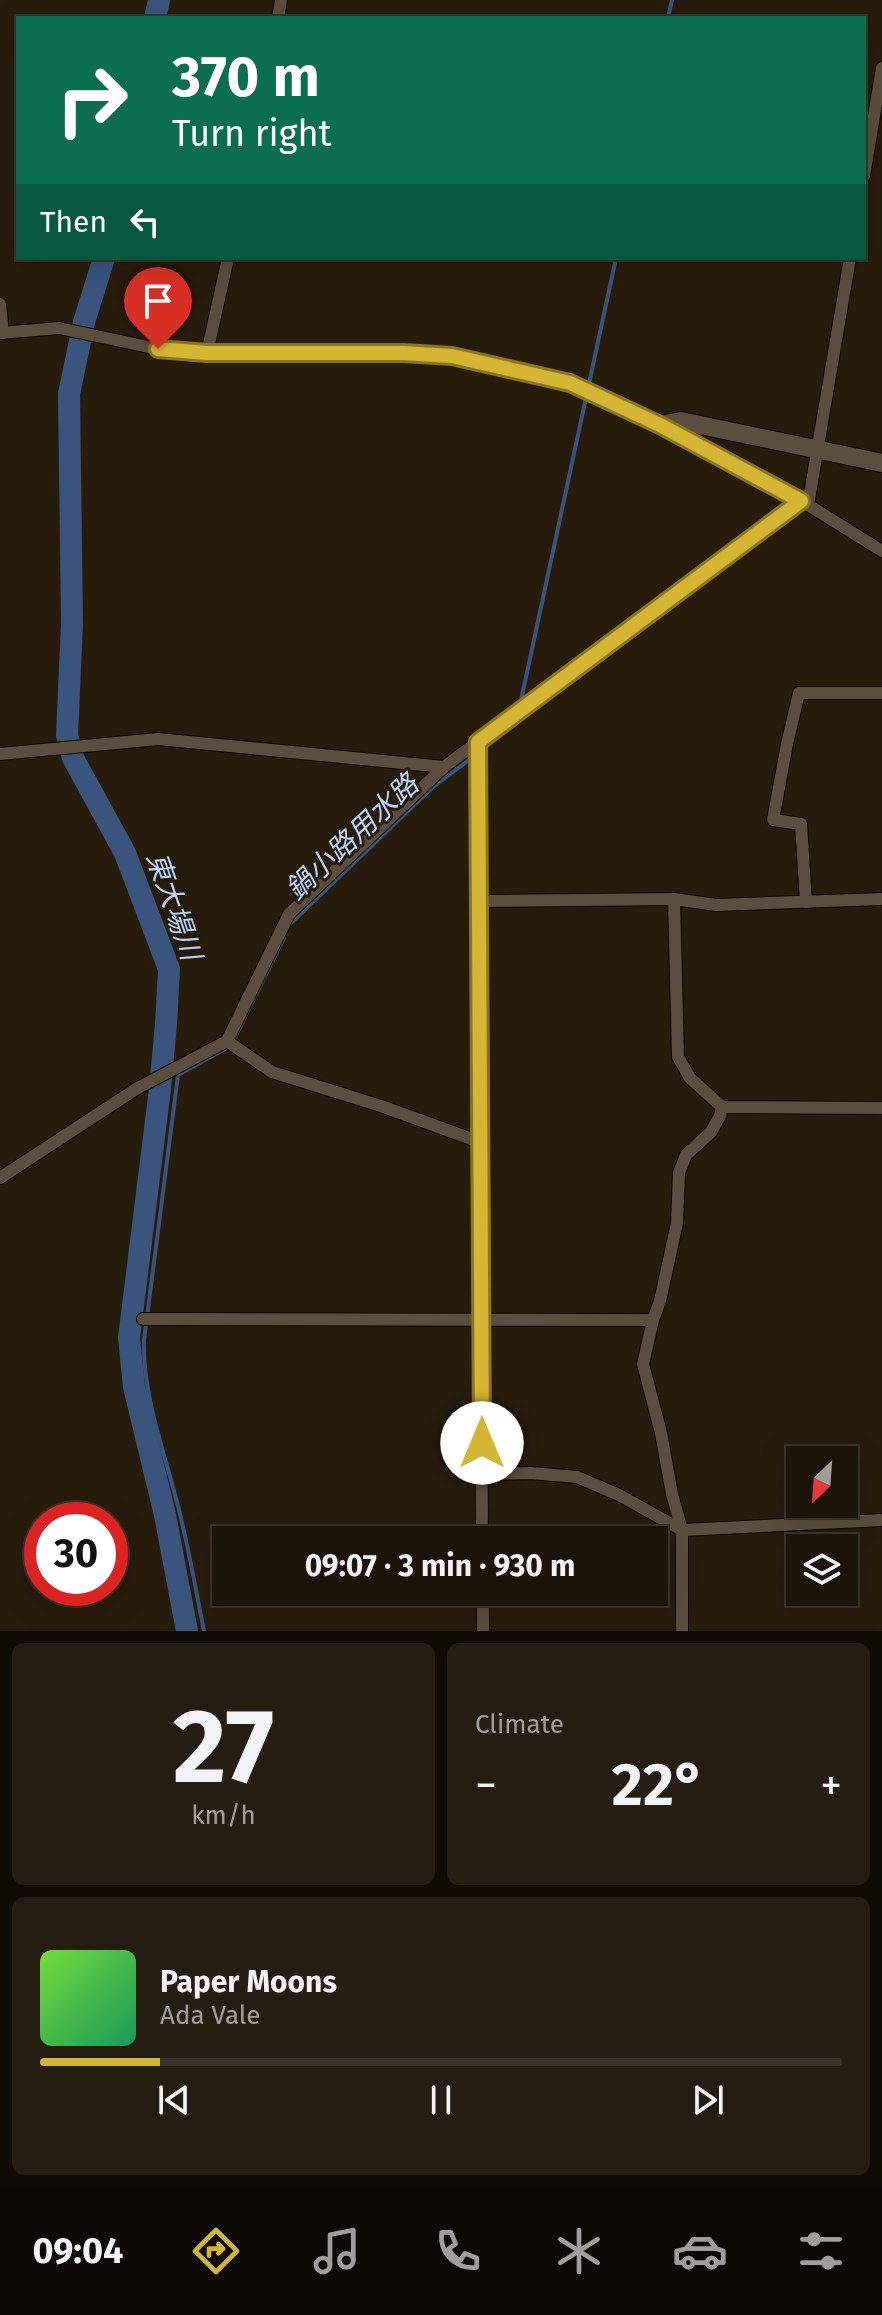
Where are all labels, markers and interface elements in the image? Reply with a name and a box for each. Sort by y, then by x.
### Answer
text: 370 m [172,44,320,111]
icon: right [40,48,144,152]
text: Turn right [172,112,332,156]
icon: left [123,200,167,244]
text: Then [40,204,107,240]
pin [124,267,192,349]
icon: arrive [136,279,180,323]
water label: 鍋小路用水路 [279,766,426,906]
water label: 東大場川 [140,848,209,967]
position arrow [440,1401,524,1485]
north arrow [786,1446,858,1518]
map controls [786,1446,858,1606]
speed limit sign: 30 [24,1502,128,1606]
button: layers [786,1534,858,1606]
text: 09:07 · 3 min · 930 m [305,1548,575,1584]
text: 27 [173,1685,274,1810]
text: Climate [475,1709,564,1740]
text: 22° [612,1749,705,1821]
text: − [475,1759,497,1812]
text: + [820,1759,842,1812]
text: km/h [191,1800,256,1831]
text: Paper Moons [160,1964,337,2000]
text: Ada Vale [160,2000,260,2031]
icon: previous [152,2078,196,2122]
icon: pause [419,2078,463,2122]
icon: next [686,2078,730,2122]
icon: directions [188,2223,244,2279]
icon: music [309,2223,365,2279]
icon: phone [430,2223,486,2279]
icon: climate [551,2223,607,2279]
icon: car [672,2223,728,2279]
icon: filters [793,2223,849,2279]
text: 09:04 [33,2229,123,2273]

